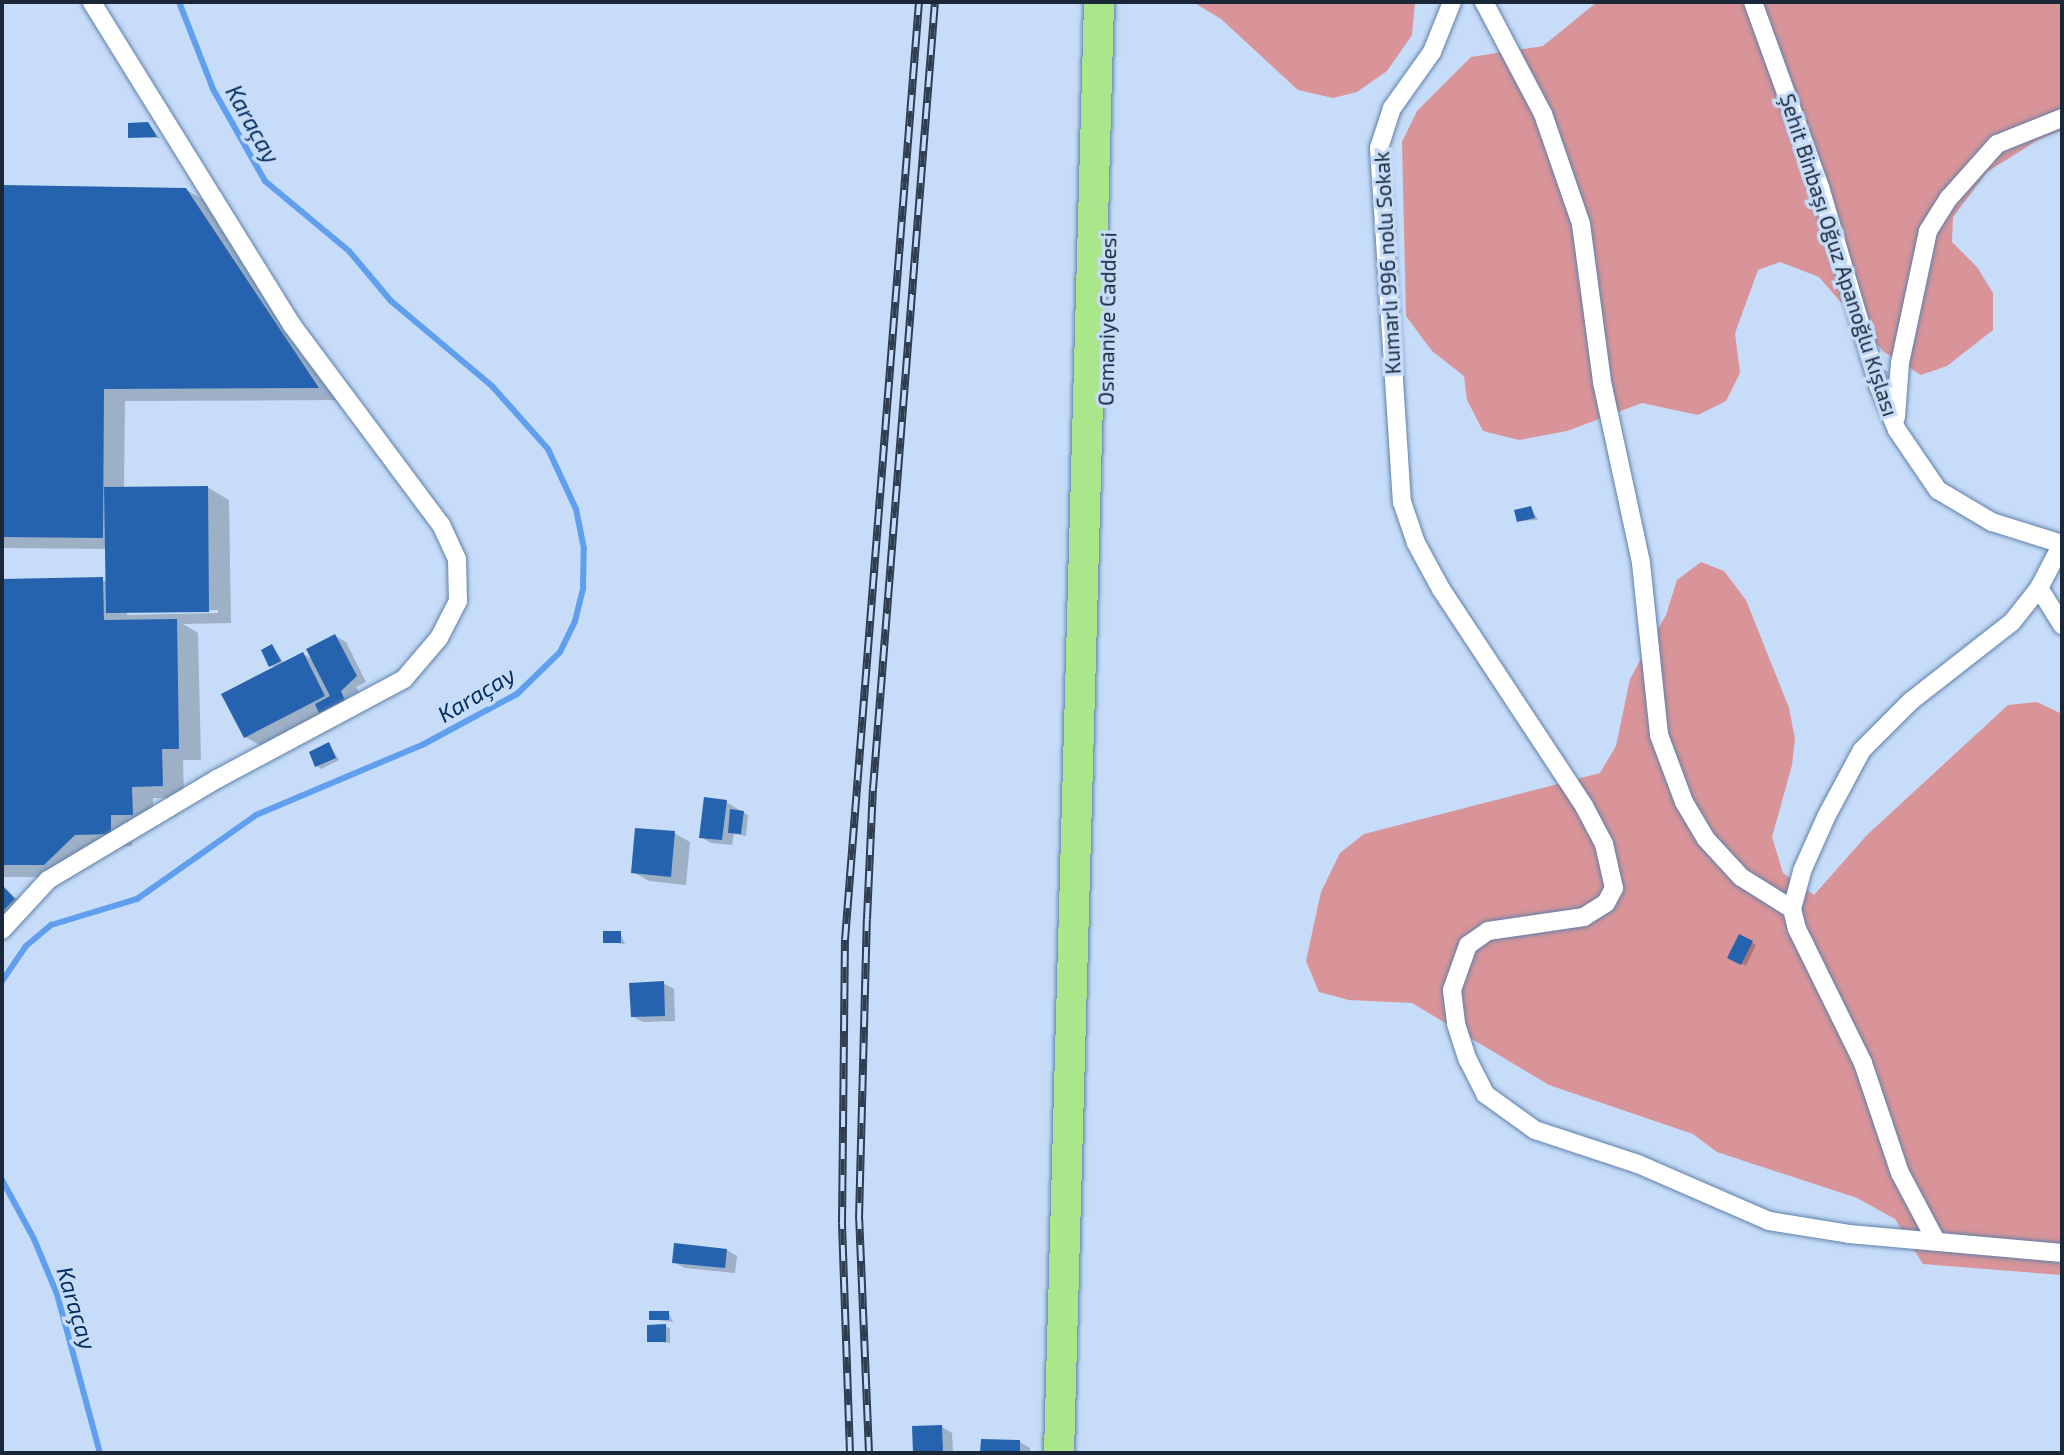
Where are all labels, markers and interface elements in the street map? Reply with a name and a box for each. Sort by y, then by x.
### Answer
water label: Karaçay [220,80,286,168]
street label: Şehit Binbaşı Oğuz Apanoğlu Kışlası [1775,90,1903,420]
street label: Kumarlı 996 nolu Sokak [1369,151,1405,375]
street label: Osmaniye Caddesi [1093,232,1121,406]
water label: Karaçay [432,660,520,728]
water label: Karaçay [51,1263,103,1353]

